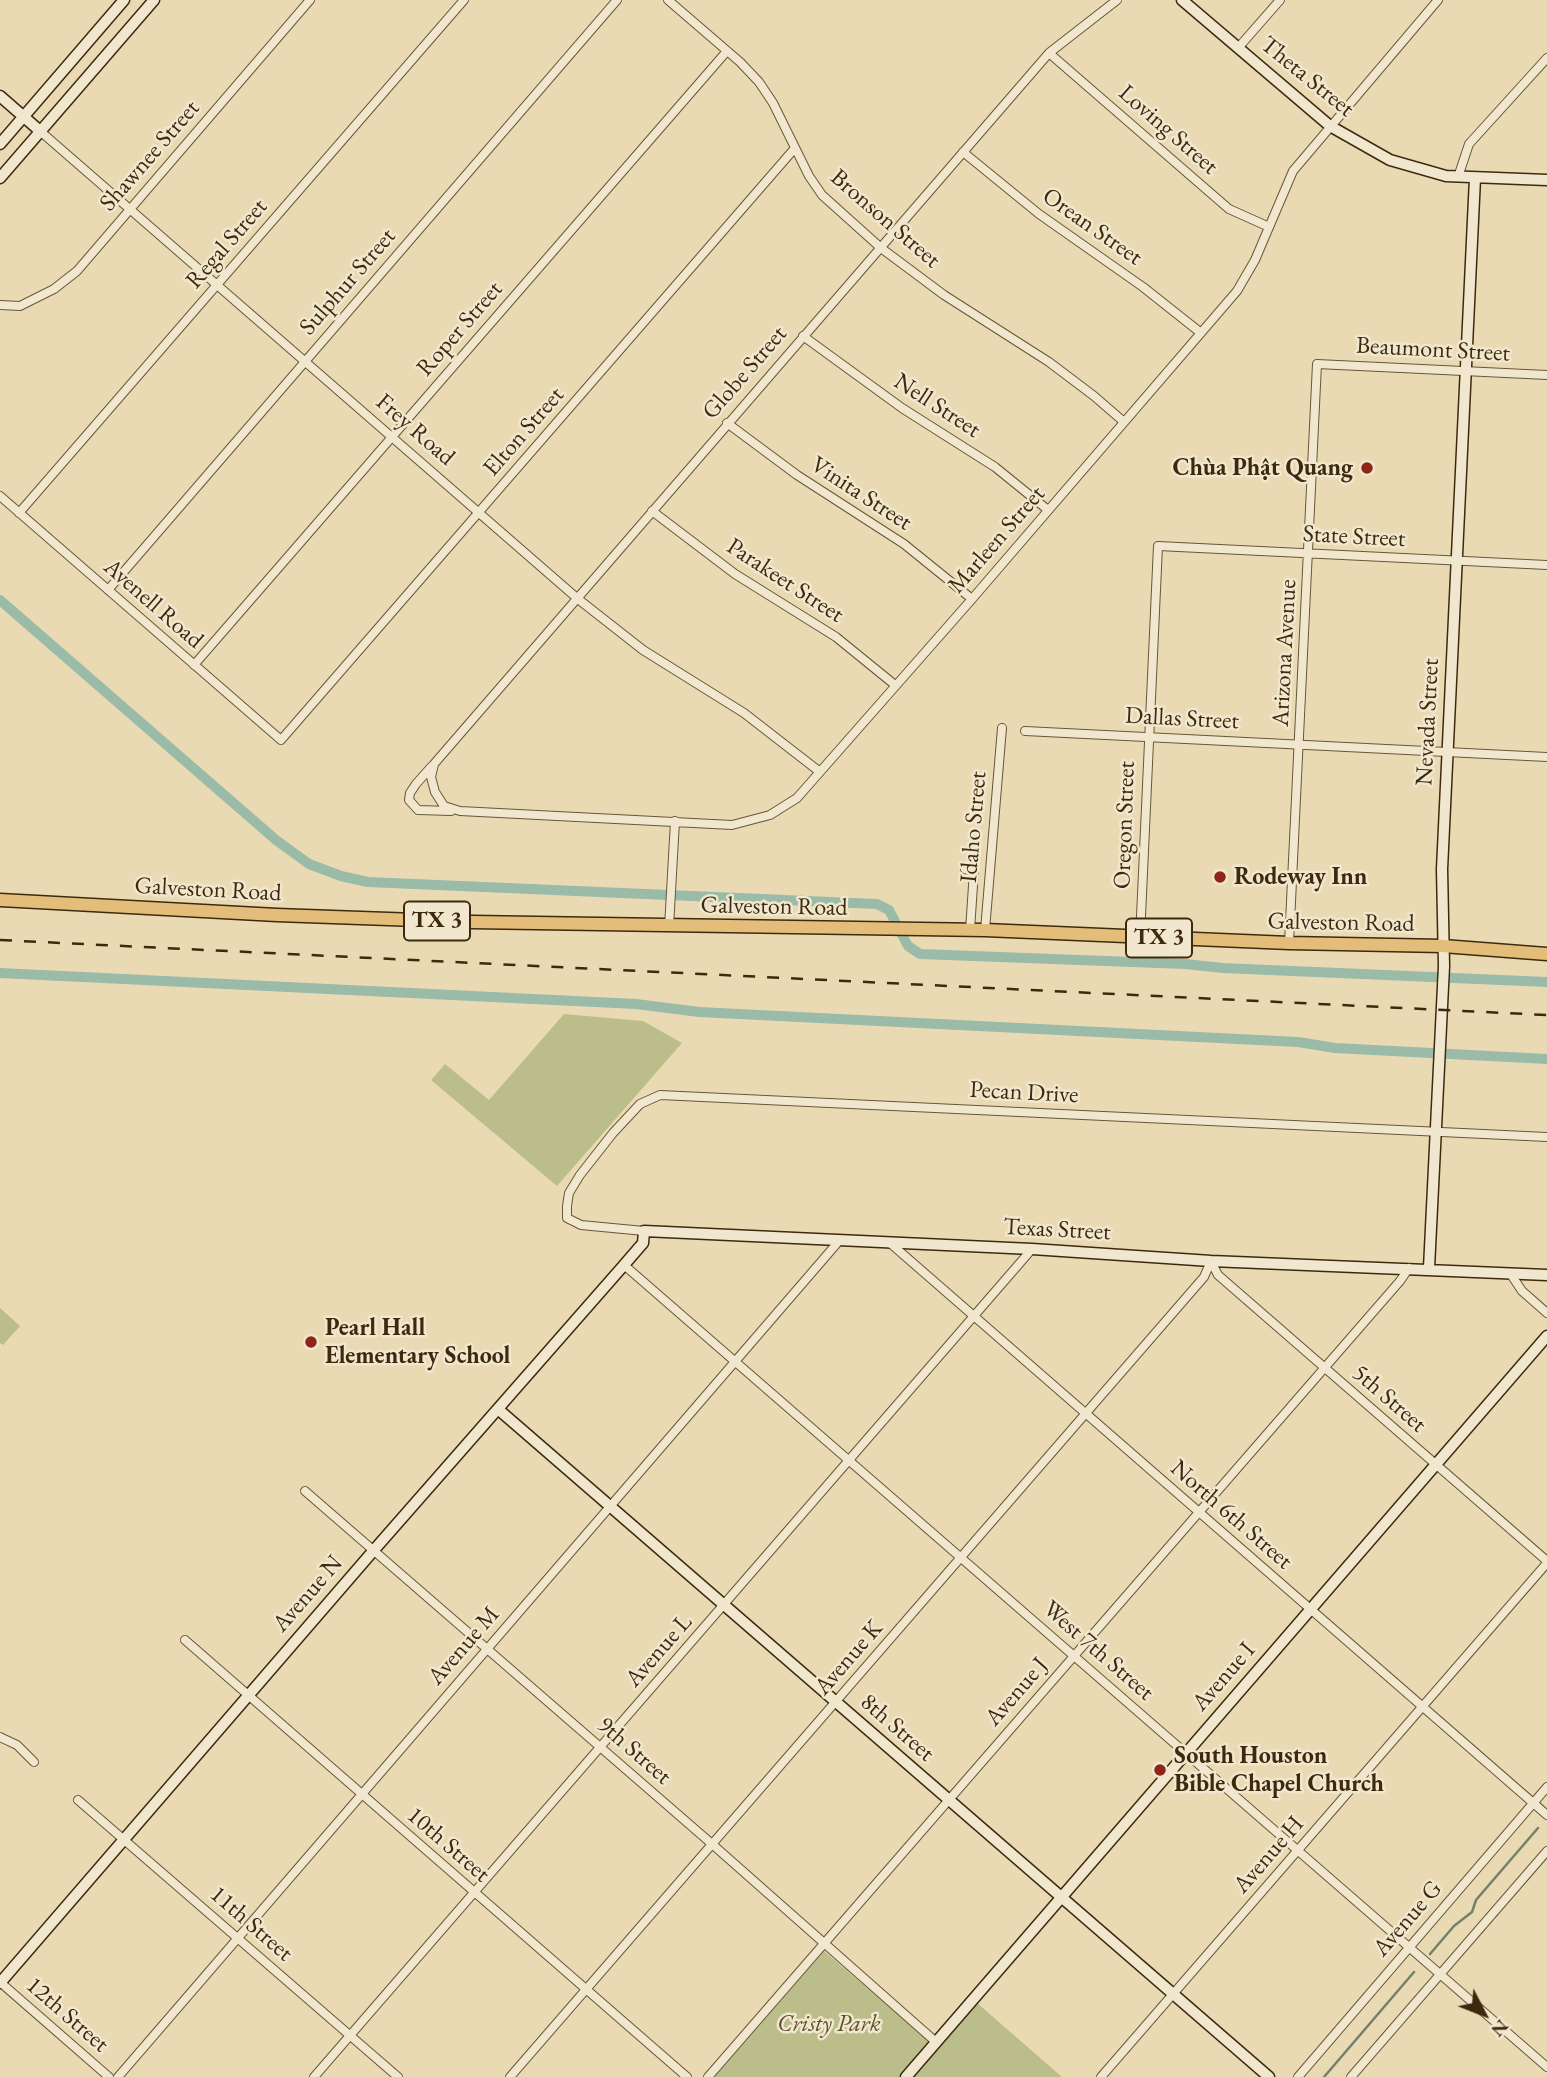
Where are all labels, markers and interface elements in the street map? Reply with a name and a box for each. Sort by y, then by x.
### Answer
street label: Theta Street [1254,30,1360,124]
street label: Loving Street [1112,79,1224,181]
street label: Shawnee Street [94,95,206,217]
street label: Bronson Street [824,163,946,275]
street label: Orean Street [1036,182,1148,272]
street label: Regal Street [180,193,274,295]
street label: Sulphur Street [294,223,402,341]
street label: Roper Street [411,276,509,382]
street label: Globe Street [697,320,793,426]
street label: Beaumont Street [1355,332,1511,368]
street label: Nell Street [888,367,986,445]
street label: Elton Street [477,381,571,483]
street label: Frey Road [370,388,460,472]
street label: Vinita Street [805,451,917,537]
place label: Chùa Phật Quang [1172,454,1353,482]
marker: Chùa Phật Quang [1359,460,1375,476]
street label: Marleen Street [942,480,1052,600]
street label: State Street [1302,520,1406,554]
street label: Parakeet Street [721,532,849,630]
street label: Avenell Road [97,553,209,655]
street label: Arizona Avenue [1267,579,1303,727]
street label: Nevada Street [1410,658,1446,786]
street label: Dallas Street [1124,702,1240,736]
street label: Oregon Street [1108,760,1142,890]
street label: Idaho Street [955,770,993,884]
place label: Rodeway Inn [1234,863,1367,891]
marker: Rodeway Inn [1212,869,1228,885]
street label: Galveston Road [134,872,282,908]
street label: Galveston Road [700,891,848,923]
road number: TX 3 [404,902,470,940]
street label: Galveston Road [1267,907,1415,939]
road number: TX 3 [1126,918,1192,958]
street label: Pecan Drive [969,1076,1079,1110]
street label: Texas Street [1003,1213,1111,1247]
place label: Pearl Hall Elementary School [325,1314,510,1370]
marker: Pearl Hall Elementary School [303,1334,319,1350]
street label: 5th Street [1346,1359,1432,1439]
street label: North 6th Street [1164,1454,1298,1576]
street label: Avenue N [267,1550,349,1638]
street label: West 7th Street [1036,1595,1160,1707]
street label: Avenue M [422,1601,506,1691]
street label: Avenue L [619,1608,699,1694]
street label: Avenue K [809,1615,889,1701]
street label: Avenue I [1186,1637,1262,1717]
street label: Avenue J [979,1652,1055,1732]
street label: 8th Street [854,1688,940,1768]
street label: 9th Street [591,1711,677,1791]
place label: South Houston Bible Chapel Church [1174,1742,1384,1798]
marker: South Houston Bible Chapel Church [1152,1762,1168,1778]
street label: 10th Street [401,1801,495,1889]
street label: Avenue H [1228,1810,1310,1900]
street label: Avenue G [1367,1875,1449,1963]
street label: 11th Street [204,1880,298,1968]
street label: 12th Street [20,1971,114,2059]
north arrow [1449,1979,1519,2049]
park label: Cristy Park [777,2010,881,2038]
text: N [1486,2014,1514,2042]

